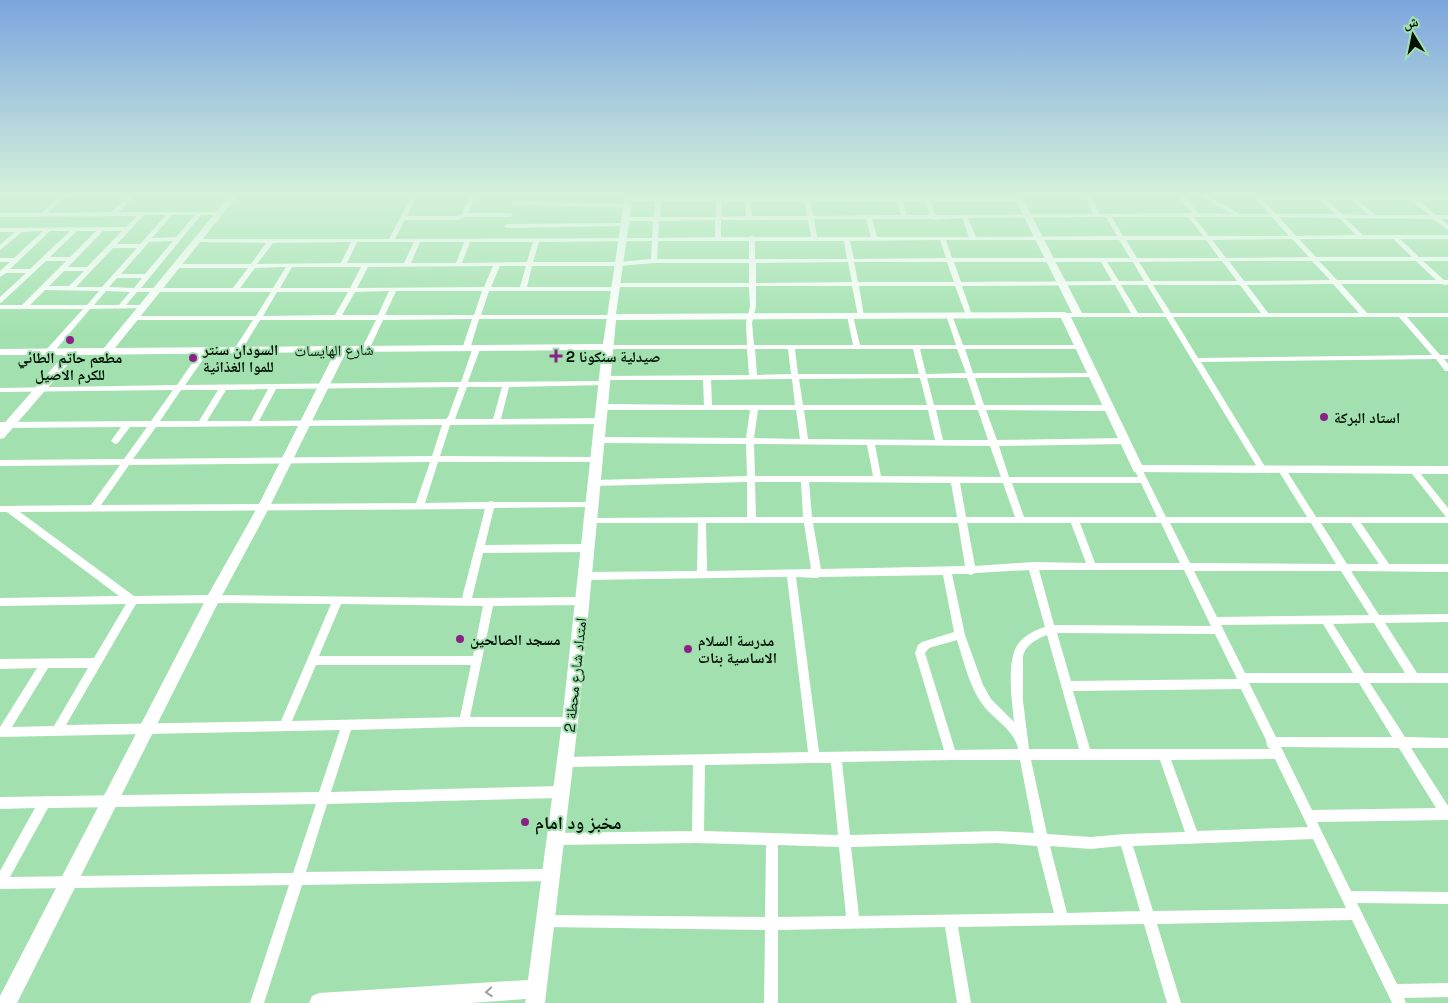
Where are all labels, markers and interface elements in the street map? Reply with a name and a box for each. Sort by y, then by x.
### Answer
north arrow [1388,10,1438,60]
text: ش [1402,12,1420,32]
marker: مطعم حاتم الطائي للكرم الاصيل [64,334,76,346]
place label: السودان سنتر للموا الغذائية [202,340,278,376]
street label: شارع الهايسات [294,340,374,361]
place label: صيدلية سنكونا 2 [566,347,661,366]
place label: مطعم حاتم الطائي للكرم الاصيل [18,348,122,385]
marker: صيدلية سنكونا 2 [550,350,562,362]
marker: السودان سنتر للموا الغذائية [187,352,199,364]
place label: استاد البركة [1334,408,1400,427]
marker: استاد البركة [1318,411,1330,423]
street label: امتداد شارع محطة 2 [560,617,591,733]
place label: مسجد الصالحين [470,630,561,649]
place label: مدرسة السلام الاساسية بنات [698,631,777,667]
marker: مسجد الصالحين [454,633,466,645]
marker: مدرسة السلام الاساسية بنات [682,643,694,655]
place label: مخبز ود امام [535,811,621,835]
marker: مخبز ود امام [519,816,531,828]
one-way arrow [484,987,492,998]

